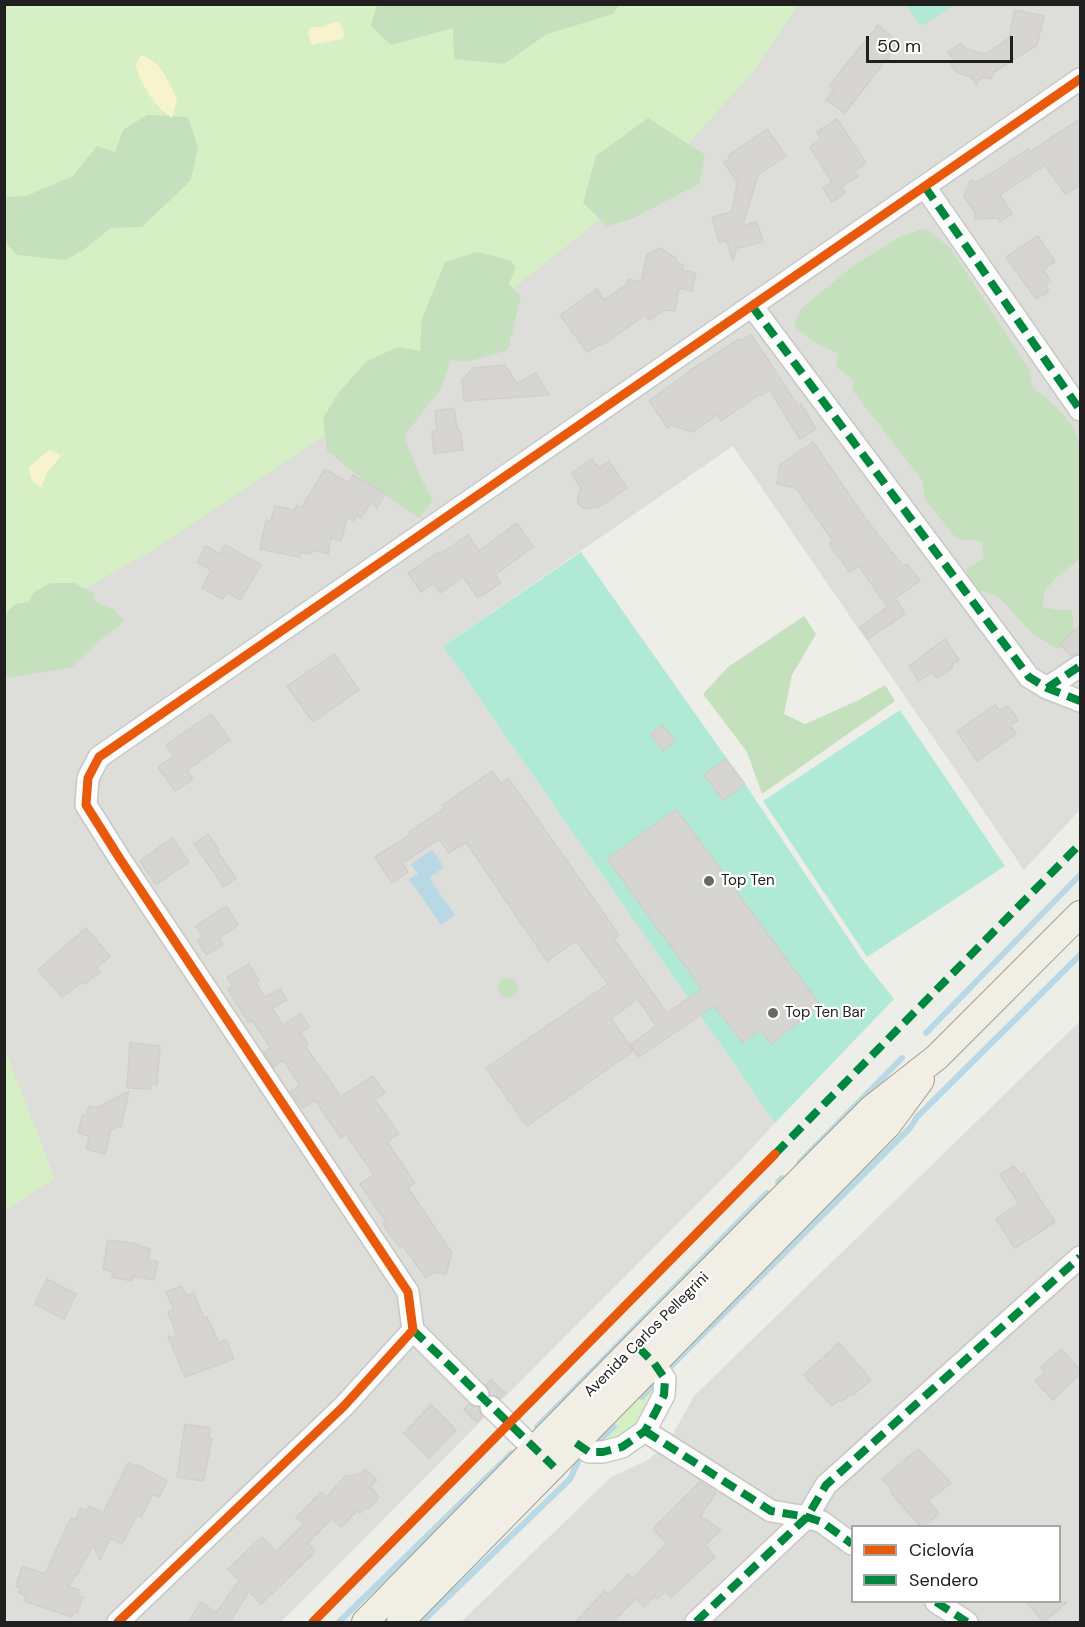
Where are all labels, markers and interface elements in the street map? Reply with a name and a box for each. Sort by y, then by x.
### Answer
scale bar [869,24,1016,62]
text: 50 m [877,34,921,58]
place label: Top Ten [721,872,775,890]
marker: Top Ten [702,874,716,888]
place label: Top Ten Bar [785,1004,865,1022]
marker: Top Ten Bar [766,1006,780,1020]
street label: Avenida Carlos Pellegrini [581,1269,713,1401]
legend [851,1525,1061,1603]
text: Ciclovía [909,1538,974,1562]
text: Sendero [909,1568,979,1592]

